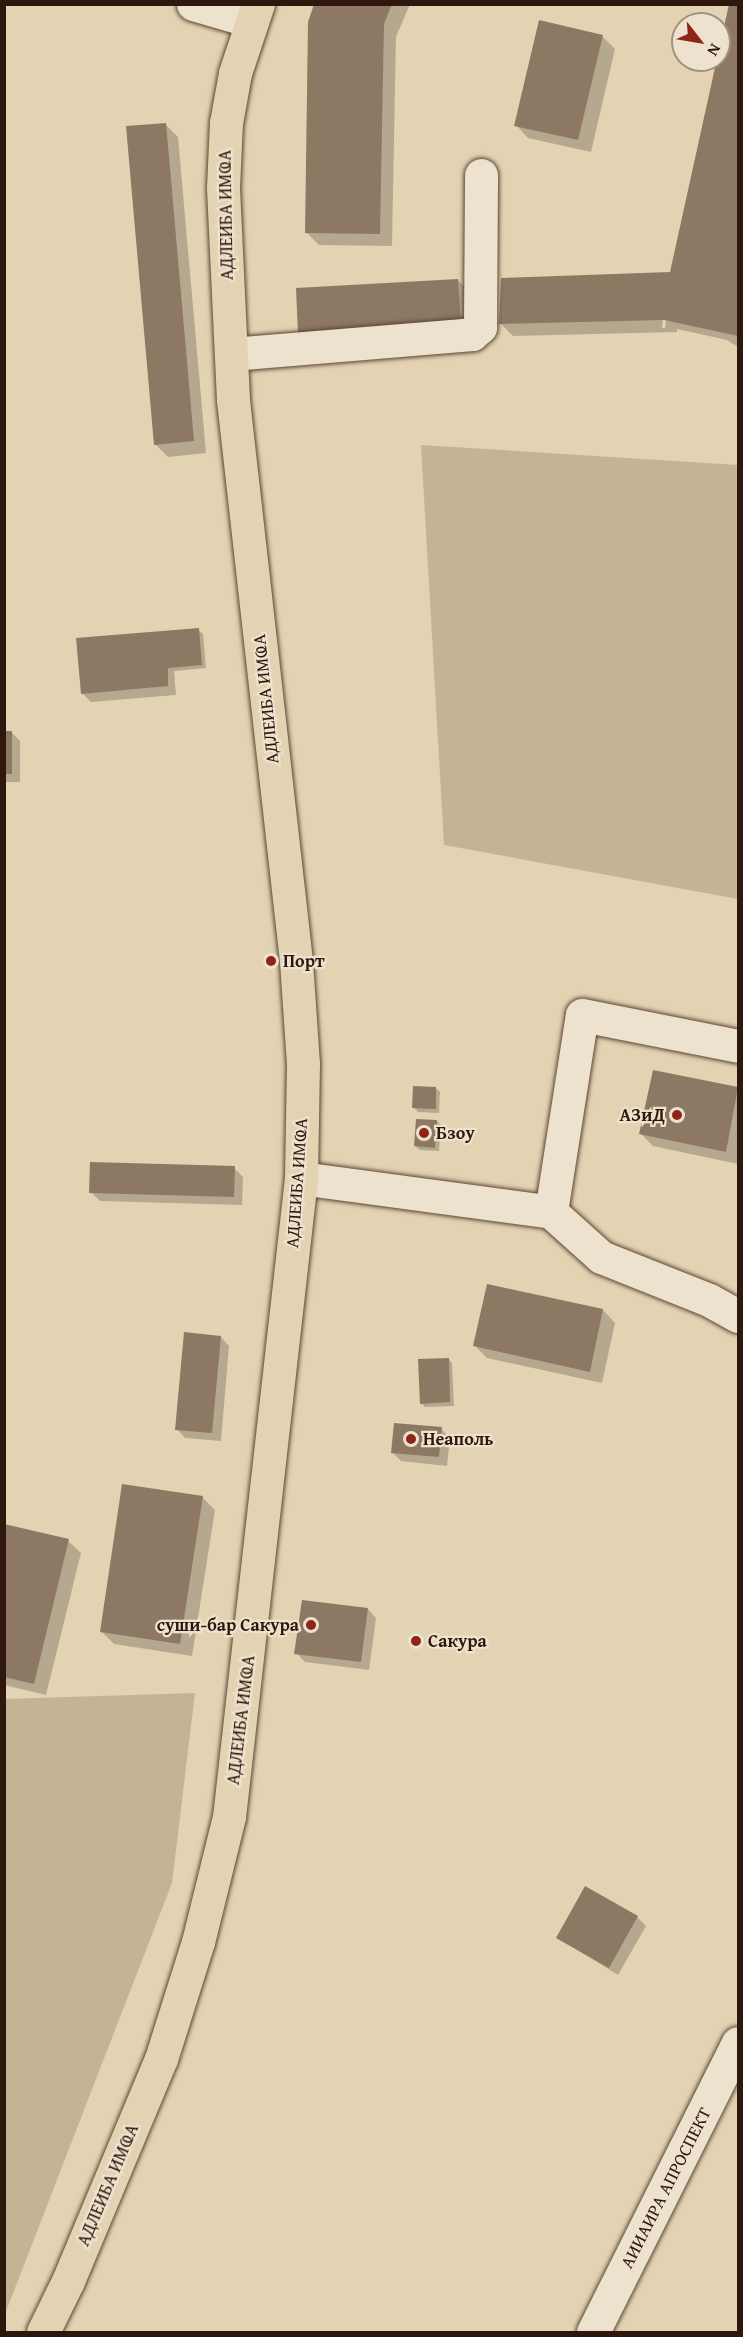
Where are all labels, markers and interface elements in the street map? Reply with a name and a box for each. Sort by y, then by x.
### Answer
north arrow [671,12,731,72]
text: N [702,39,728,61]
street label: АДЛЕИБА ИМҨА [214,150,238,280]
street label: АДЛЕИБА ИМҨА [248,633,284,765]
place label: Порт [283,950,325,972]
marker: Порт [264,954,278,968]
place label: АЗиД [620,1104,665,1126]
marker: АЗиД [670,1108,684,1122]
street label: АДЛЕИБА ИМҨА [282,1117,312,1249]
place label: Бзоу [436,1122,475,1144]
marker: Бзоу [417,1126,431,1140]
place label: Неаполь [423,1428,494,1450]
marker: Неаполь [404,1432,418,1446]
place label: суши-бар Сакура [157,1614,299,1636]
marker: суши-бар Сакура [304,1618,318,1632]
place label: Сакура [428,1630,487,1652]
marker: Сакура [409,1634,423,1648]
street label: АДЛЕИБА ИМҨА [222,1654,260,1786]
street label: АИИАИРА АПРОСПЕКТ [616,2104,716,2272]
street label: АДЛЕИБА ИМҨА [73,2121,143,2249]

